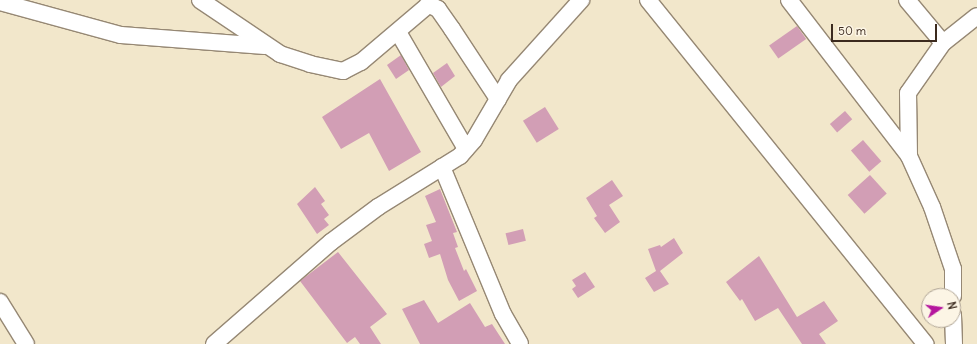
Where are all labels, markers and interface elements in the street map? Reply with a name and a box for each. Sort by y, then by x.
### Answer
scale bar [833,16,939,42]
text: 50 m [838,23,866,38]
north arrow [921,288,961,328]
text: N [944,300,959,311]

